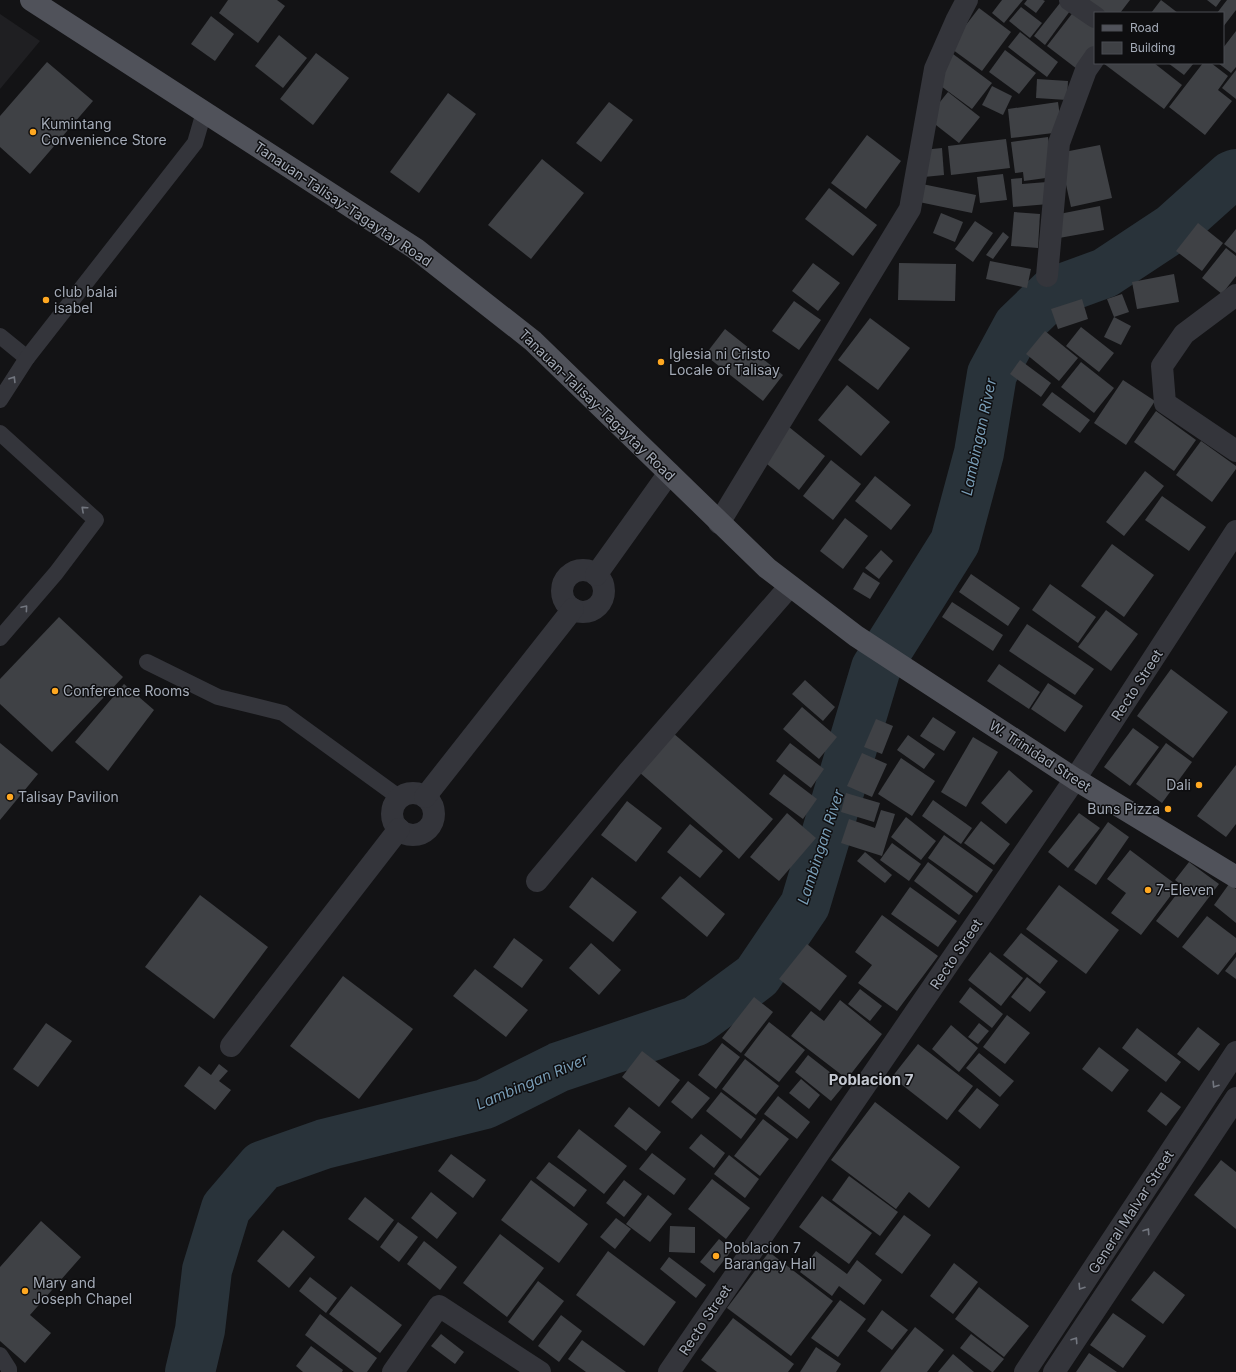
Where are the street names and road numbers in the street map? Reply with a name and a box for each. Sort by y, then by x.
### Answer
street label: Tanauan-Talisay-Tagaytay Road [251,138,435,269]
street label: Tanauan-Talisay-Tagaytay Road [516,325,679,484]
street label: Recto Street [1107,646,1166,723]
street label: W. Trinidad Street [986,716,1095,795]
street label: Recto Street [926,915,986,992]
street label: General Malvar Street [1084,1146,1177,1277]
street label: Recto Street [675,1281,735,1358]

